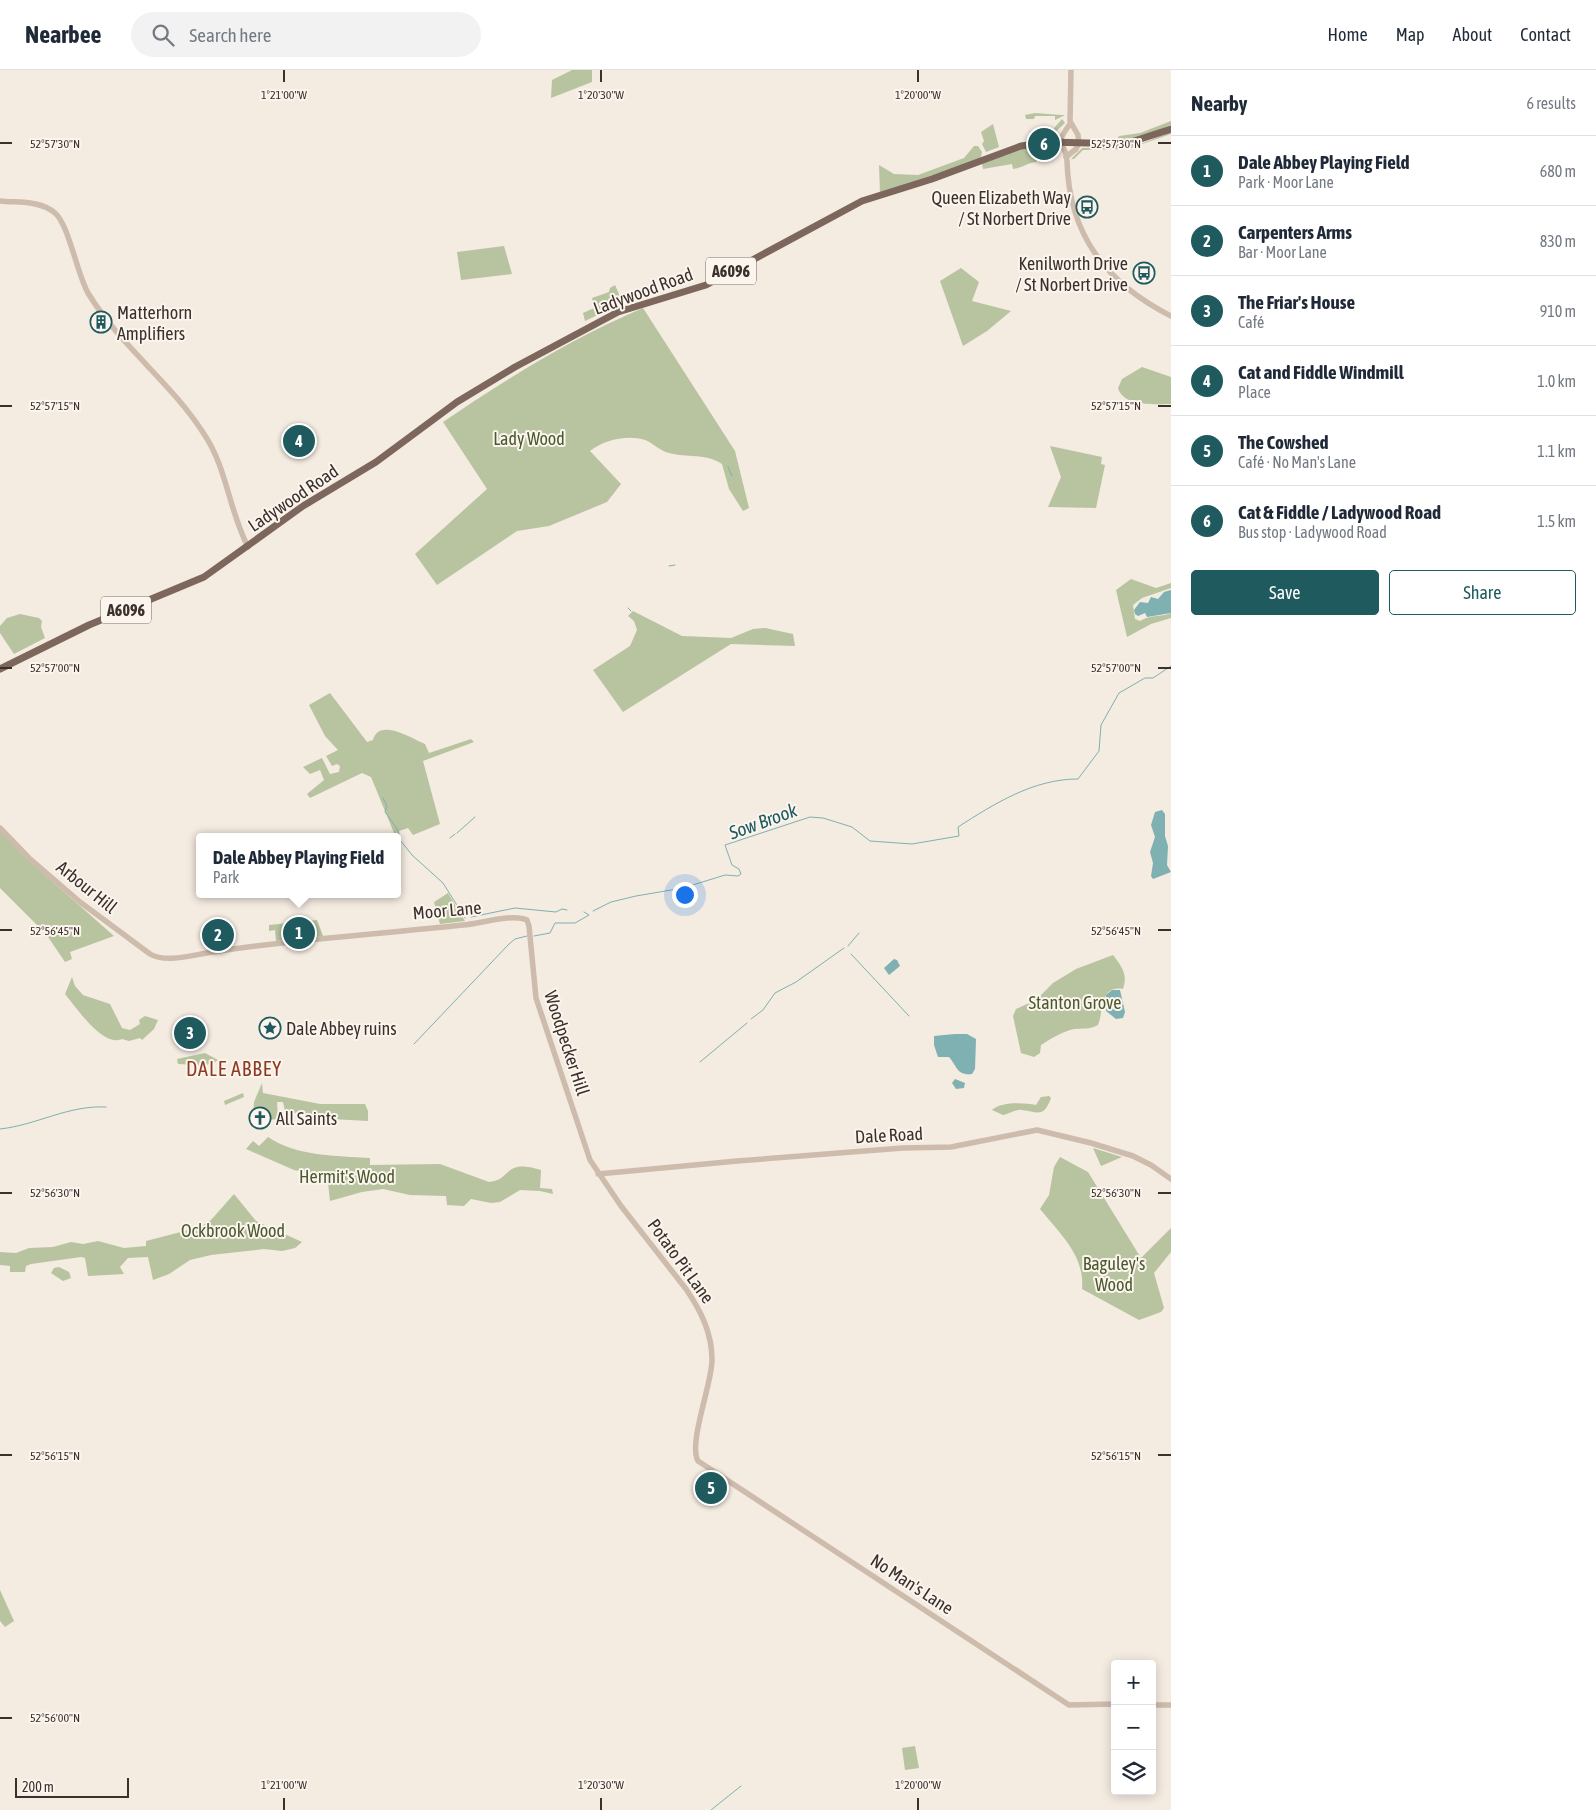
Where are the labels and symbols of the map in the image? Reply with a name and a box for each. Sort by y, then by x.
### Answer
text: 1°21'00"W [261,88,307,102]
text: 1°20'30"W [578,88,624,102]
text: 1°20'00"W [895,88,941,102]
pin: 6 [1028,125,1060,163]
text: 52°57'30"N [30,137,80,151]
text: 52°57'30"N [1091,137,1141,151]
place label: Queen Elizabeth Way / St Norbert Drive [932,187,1071,229]
bus stop icon: Queen Elizabeth Way / St Norbert Drive [1075,195,1099,219]
place label: Kenilworth Drive / St Norbert Drive [1015,253,1128,295]
road number: A6096 [706,258,756,285]
bus stop icon: Kenilworth Drive / St Norbert Drive [1132,261,1156,285]
street label: Ladywood Road [590,263,696,319]
place label: Matterhorn Amplifiers [117,302,192,344]
building icon: Matterhorn Amplifiers [89,310,113,334]
text: 52°57'15"N [30,399,80,413]
text: 52°57'15"N [1091,399,1141,413]
pin: 4 [283,422,315,460]
park label: Lady Wood [493,428,565,449]
street label: Ladywood Road [244,460,342,536]
road number: A6096 [101,596,151,624]
text: 52°57'00"N [30,661,80,675]
text: 52°57'00"N [1091,661,1141,675]
water label: Sow Brook [725,798,801,844]
street label: Arbour Hill [53,856,122,918]
your location [672,882,698,908]
street label: Moor Lane [412,897,482,923]
pin: 1 [283,914,315,952]
pin: 2 [202,916,234,954]
text: 52°56'45"N [30,924,80,938]
text: 52°56'45"N [1091,924,1141,938]
street label: Woodpecker Hill [540,988,594,1098]
park label: Stanton Grove [1028,992,1122,1013]
pin: 3 [174,1014,206,1052]
place icon: Dale Abbey ruins [258,1016,282,1040]
place label: Dale Abbey ruins [286,1018,397,1039]
district label: DALE ABBEY [186,1057,282,1080]
church icon: All Saints [248,1106,272,1130]
place label: All Saints [276,1108,337,1129]
street label: Dale Road [854,1123,924,1147]
park label: Hermit's Wood [299,1166,395,1187]
text: 52°56'30"N [30,1186,80,1200]
text: 52°56'30"N [1091,1186,1141,1200]
street label: Potato Pit Lane [643,1215,719,1307]
park label: Ockbrook Wood [181,1220,285,1241]
park label: Baguley's Wood [1083,1253,1145,1295]
text: 52°56'15"N [30,1449,80,1463]
text: 52°56'15"N [1091,1449,1141,1463]
pin: 5 [695,1469,727,1507]
street label: No Man's Lane [867,1549,957,1619]
text: 52°56'00"N [30,1711,80,1725]
scale bar [15,1775,129,1798]
text: 1°21'00"W [261,1778,307,1792]
text: 1°20'30"W [578,1778,624,1792]
text: 1°20'00"W [895,1778,941,1792]

